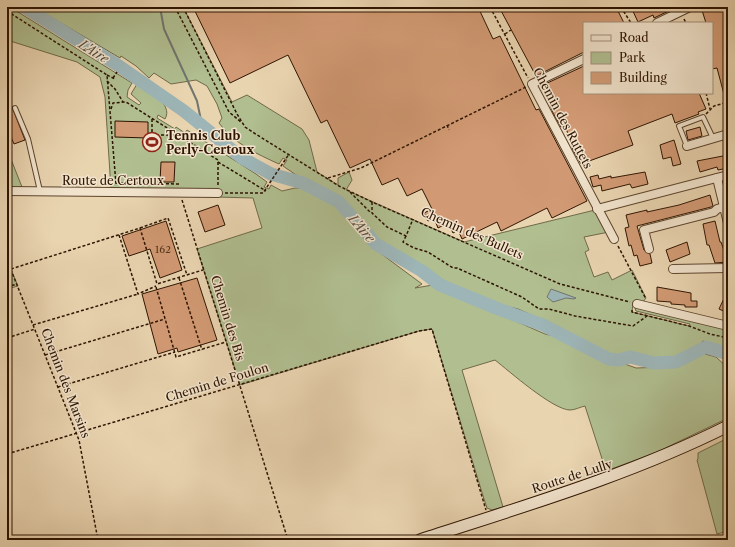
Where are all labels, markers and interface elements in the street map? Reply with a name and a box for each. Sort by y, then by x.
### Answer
legend [583,22,713,94]
text: Road [619,30,649,45]
water label: L'Aire [75,35,112,67]
text: Park [619,50,646,65]
street label: Chemin des Ruttets [530,65,596,171]
text: Building [619,70,667,85]
place label: Tennis Club Perly-Certoux [166,128,255,157]
sports icon: Tennis Club Perly-Certoux [141,131,163,153]
street label: Route de Certoux [62,173,164,188]
street label: Chemin des Bullets [418,204,526,262]
water label: L'Aire [345,210,379,246]
house number: 162 [155,243,171,256]
street label: Chemin des Bis [208,273,248,363]
street label: Chemin des Marsins [38,326,94,440]
street label: Chemin de Foulon [164,359,271,405]
street label: Route de Lully [530,456,614,496]

